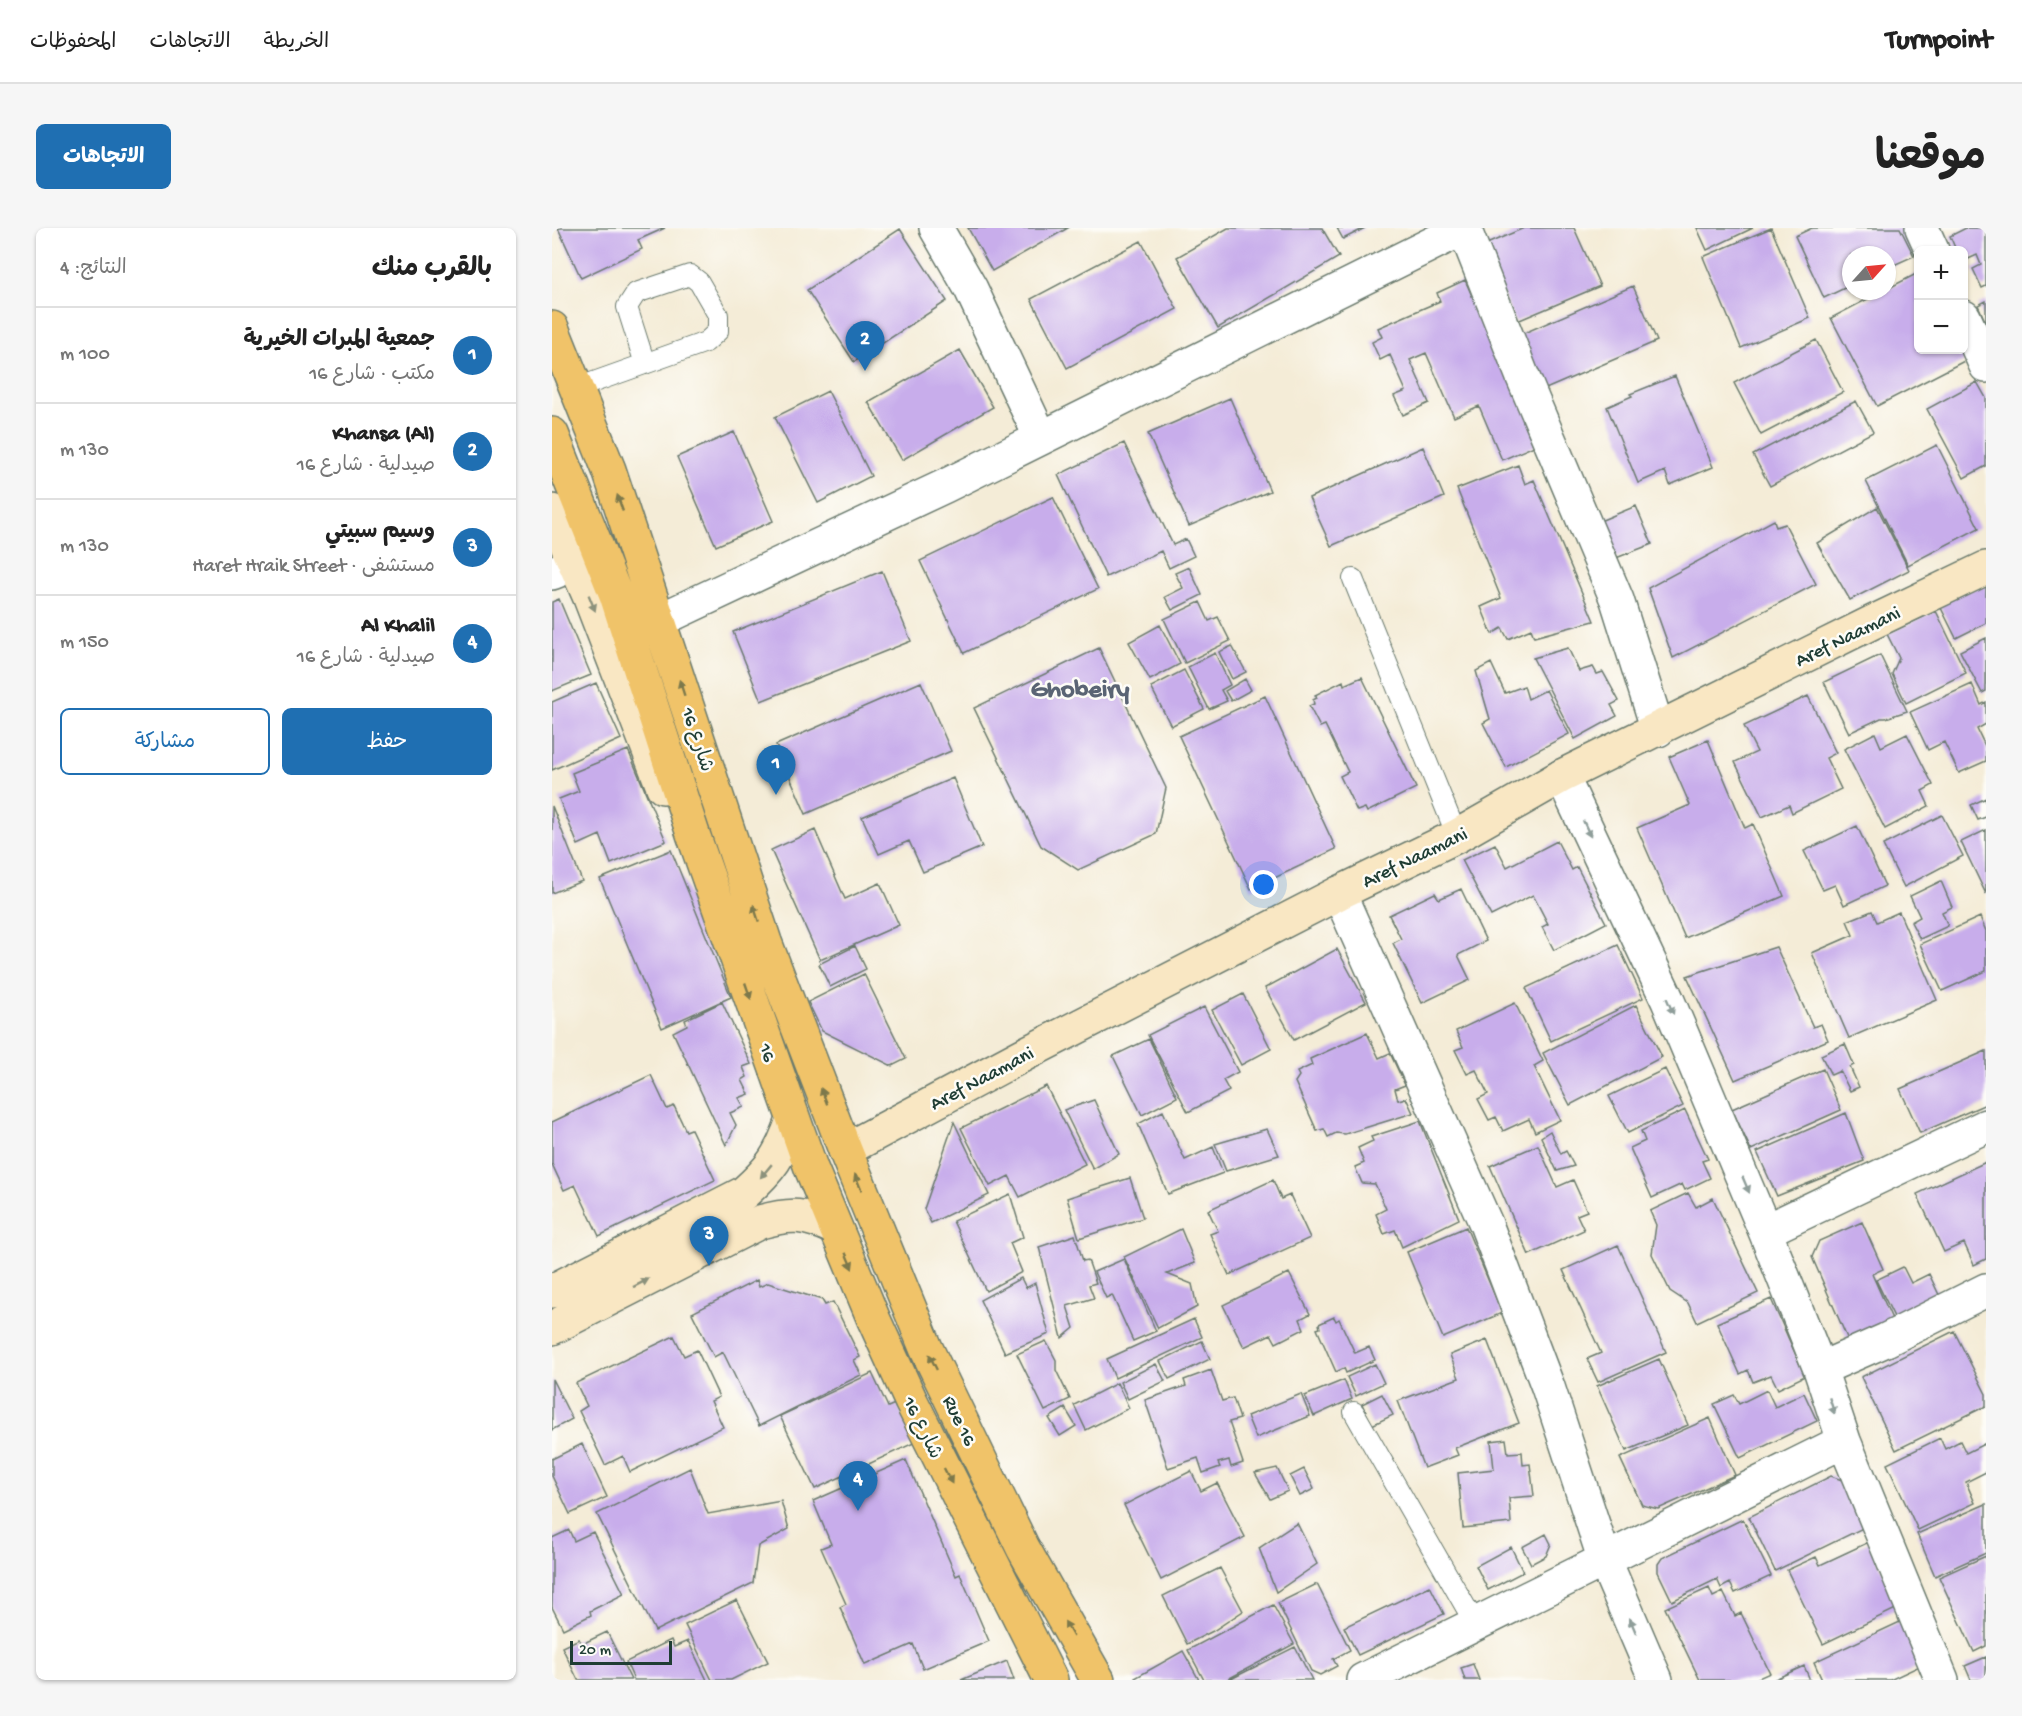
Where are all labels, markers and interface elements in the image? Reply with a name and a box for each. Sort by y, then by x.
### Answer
text: Turnpoint [1886,25,1992,58]
text: المحفوظات [30,31,116,56]
text: الاتجاهات [149,31,231,56]
text: الخريطة [264,31,329,56]
button: الاتجاهات [36,124,171,189]
text: موقعنا [1875,136,1986,185]
north arrow [1842,246,1896,300]
map controls [1914,246,1968,354]
button: + [1914,246,1968,300]
text: بالقرب منك [372,255,492,286]
text: النتائج: 4 [60,258,127,281]
button: − [1914,300,1968,354]
pin: 2 [846,322,884,371]
text: جمعية المبرات الخيرية [244,328,435,354]
text: 100 m [60,344,110,367]
text: 1 [468,344,477,367]
text: مكتب · شارع 16 [309,364,435,387]
text: Khansa (Al) [333,422,435,448]
text: 130 m [60,440,109,463]
text: 2 [468,440,477,463]
text: صيدلية · شارع 16 [297,455,435,478]
one-way arrow [615,494,624,512]
text: وسيم سبيتي [325,520,435,546]
text: 130 m [60,536,109,559]
text: 3 [467,536,478,559]
text: مستشفى · Haret Hraik Street [192,556,435,579]
one-way arrow [588,594,597,612]
street label: Aref Naamani [1792,603,1905,674]
text: Al Khalil [361,614,435,640]
text: 150 m [60,632,109,655]
text: 4 [468,632,477,655]
text: صيدلية · شارع 16 [297,647,435,670]
district label: Ghobeiry [1031,676,1130,707]
one-way arrow [677,679,686,697]
street label: شارع 16 [674,704,718,775]
button: مشاركة [60,708,270,775]
button: حفظ [282,708,492,775]
pin: 1 [756,746,796,795]
one-way arrow [1582,821,1592,839]
street label: Aref Naamani [1359,824,1472,895]
your location [1249,870,1278,899]
one-way arrow [751,904,760,922]
one-way arrow [743,982,753,1000]
one-way arrow [1665,997,1675,1015]
street label: 16 [752,1040,780,1066]
street label: Aref Naamani [927,1043,1039,1117]
one-way arrow [819,1086,829,1104]
one-way arrow [760,1163,773,1178]
one-way arrow [853,1173,862,1191]
one-way arrow [1741,1177,1751,1195]
pin: 3 [690,1216,728,1266]
one-way arrow [845,1252,854,1270]
one-way arrow [633,1278,650,1287]
one-way arrow [928,1354,937,1371]
street label: شارع 16 [896,1392,947,1463]
street label: Rue 16 [936,1393,980,1451]
one-way arrow [1828,1397,1837,1415]
pin: 4 [838,1462,878,1511]
one-way arrow [944,1468,953,1485]
one-way arrow [1628,1617,1638,1635]
one-way arrow [1064,1621,1075,1637]
scale bar [570,1638,672,1666]
text: 20 m [579,1642,611,1661]

